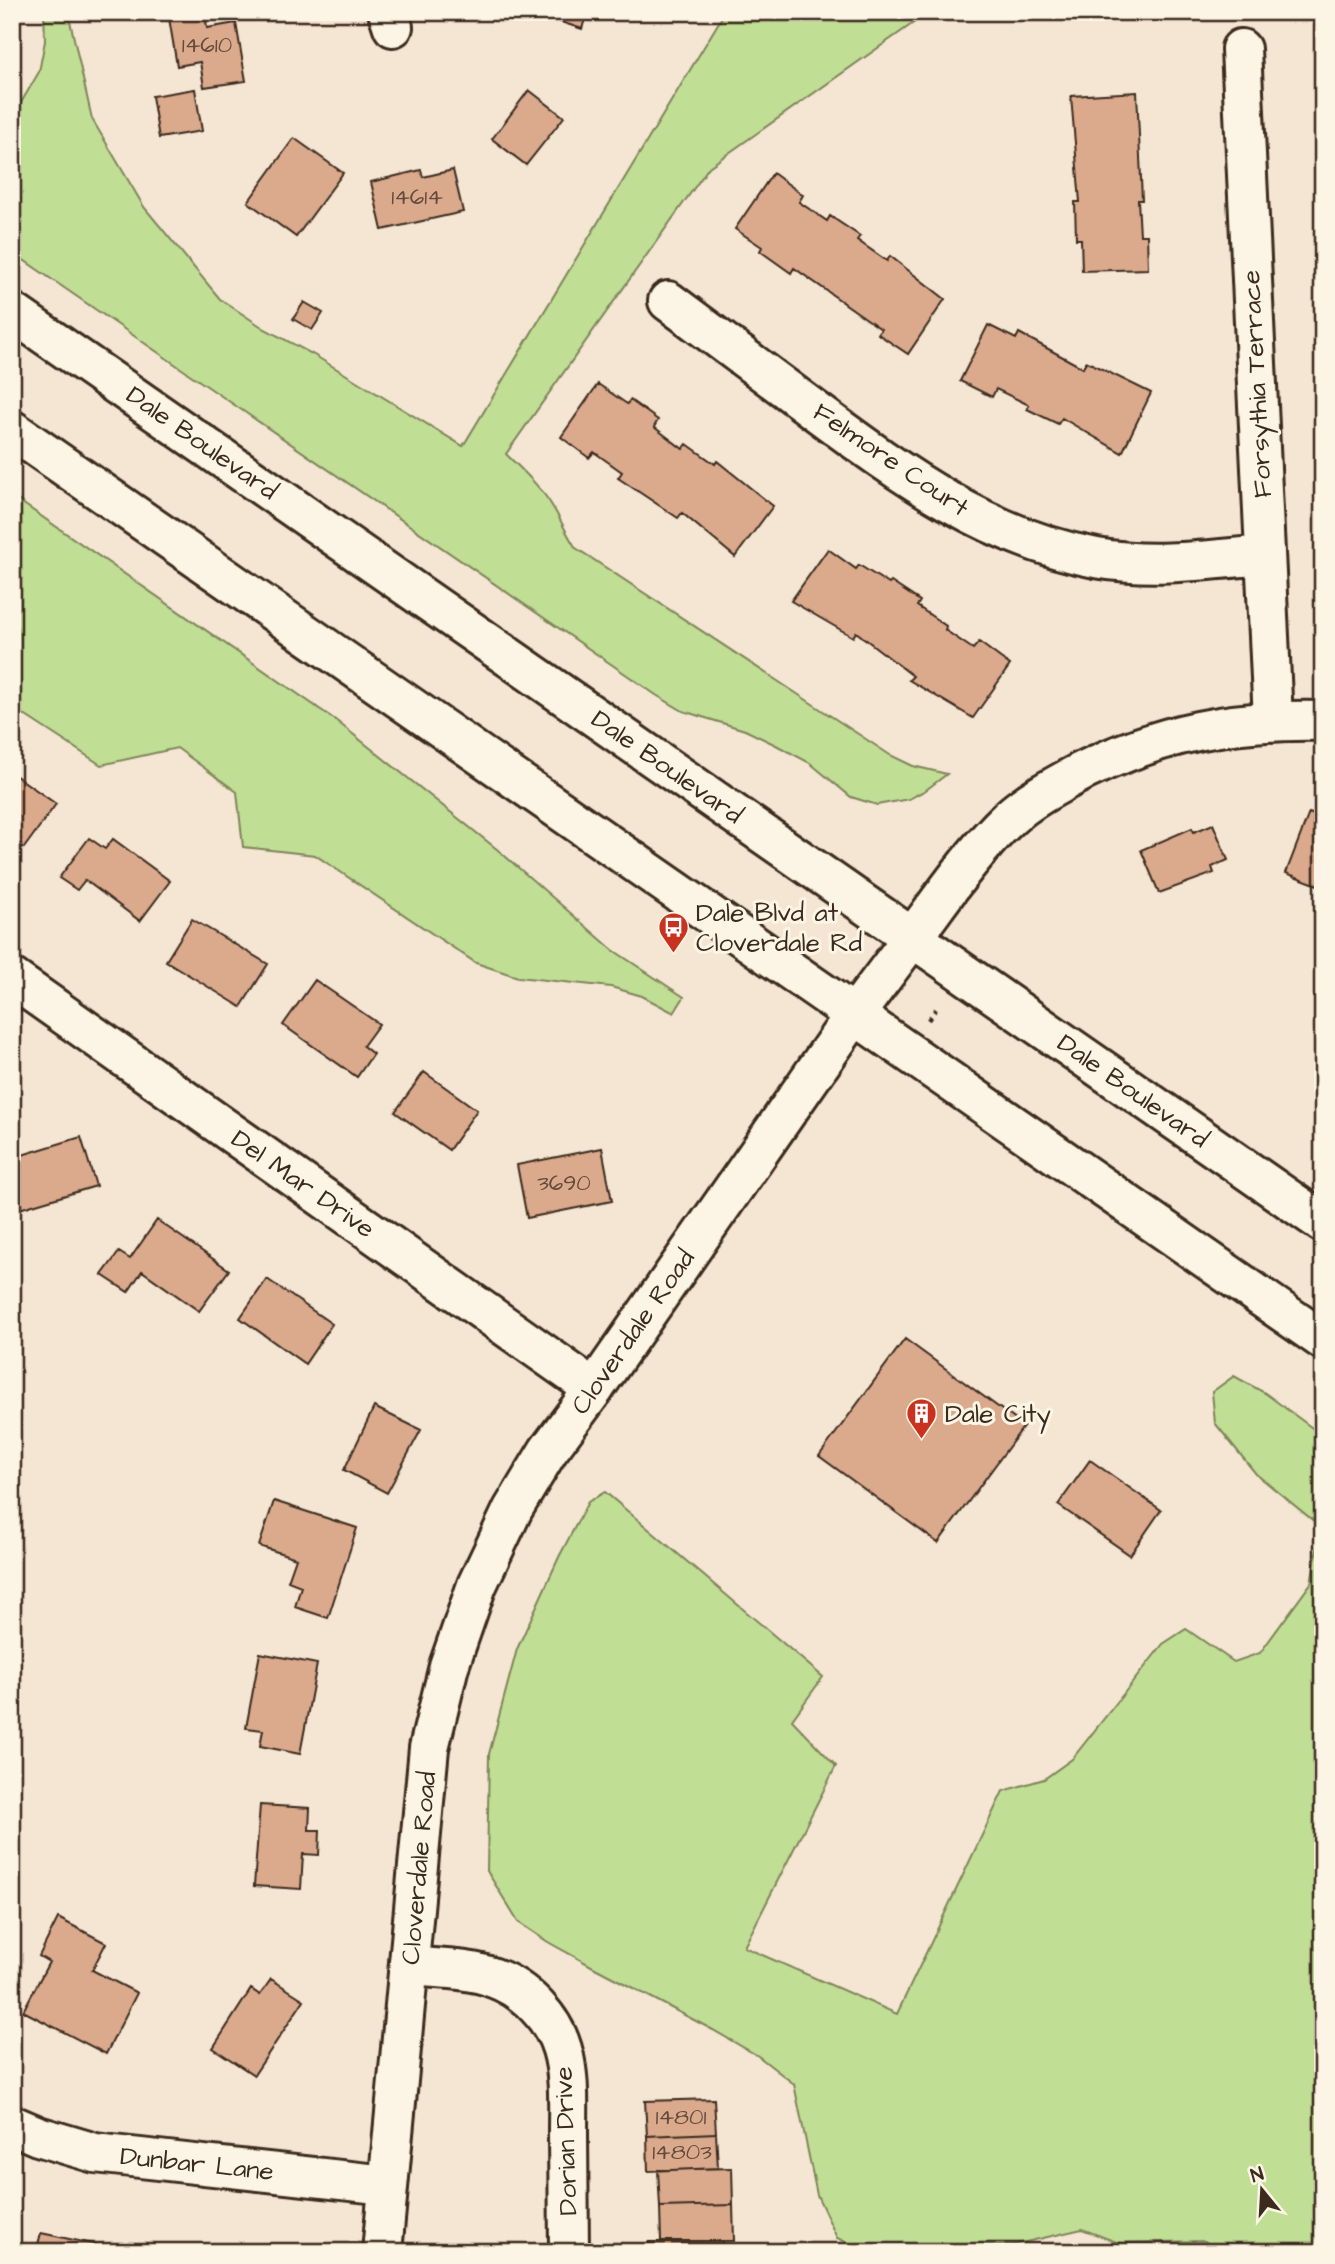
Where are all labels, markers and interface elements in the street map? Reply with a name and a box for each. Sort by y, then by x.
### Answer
house number: 14610 [182,29,232,61]
house number: 14614 [391,181,443,213]
street label: Forsythia Terrace [1233,269,1283,499]
street label: Dale Boulevard [119,377,285,509]
street label: Felmore Court [806,394,976,526]
street label: Dale Boulevard [584,701,750,833]
place label: Dale Blvd at Cloverdale Rd [696,895,862,961]
bus stop icon: Dale Blvd at Cloverdale Rd [656,911,690,955]
street label: Dale Boulevard [1050,1025,1216,1157]
street label: Del Mar Drive [224,1121,382,1247]
house number: 3690 [537,1167,591,1199]
street label: Cloverdale Road [563,1242,703,1422]
place label: Dale City [945,1396,1051,1434]
building icon: Dale City [905,1397,939,1441]
street label: Cloverdale Road [393,1770,445,1966]
street label: Dorian Drive [545,2066,587,2216]
house number: 14801 [656,2101,707,2133]
house number: 14803 [652,2136,712,2168]
street label: Dunbar Lane [119,2138,275,2190]
north arrow [1226,2156,1296,2226]
text: N [1247,2161,1267,2190]

